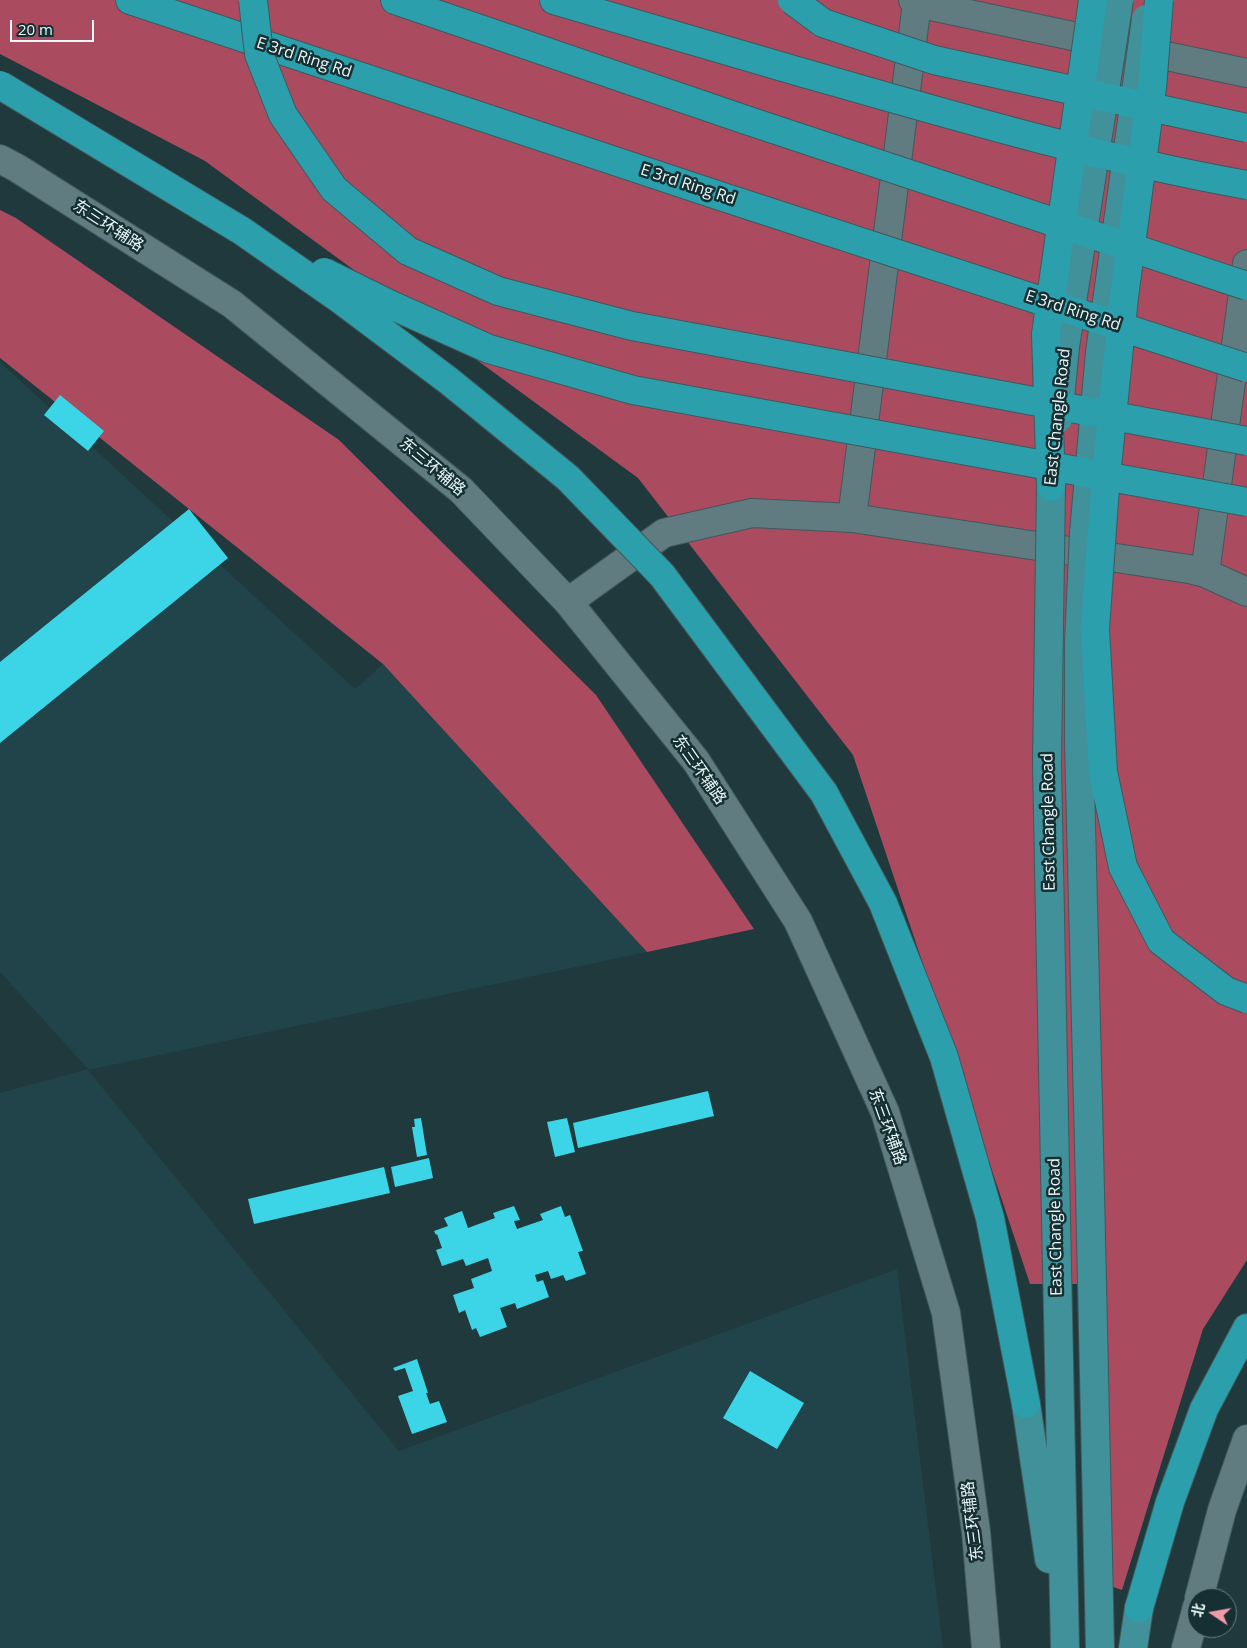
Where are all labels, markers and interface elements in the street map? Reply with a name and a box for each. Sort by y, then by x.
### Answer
scale bar [12,10,96,42]
text: 20 m [18,19,53,39]
street label: E 3rd Ring Rd [254,34,354,82]
street label: E 3rd Ring Rd [638,161,738,209]
street label: 东三环辅路 [69,196,147,256]
street label: E 3rd Ring Rd [1023,287,1123,335]
street label: East Changle Road [1041,347,1075,487]
street label: 东三环辅路 [395,434,469,500]
street label: 东三环辅路 [668,732,730,808]
street label: East Changle Road [1038,753,1060,891]
street label: 东三环辅路 [864,1086,910,1168]
street label: East Changle Road [1045,1158,1067,1296]
street label: 东三环辅路 [959,1480,987,1562]
north arrow [1187,1588,1237,1638]
text: 北 [1187,1601,1209,1619]

